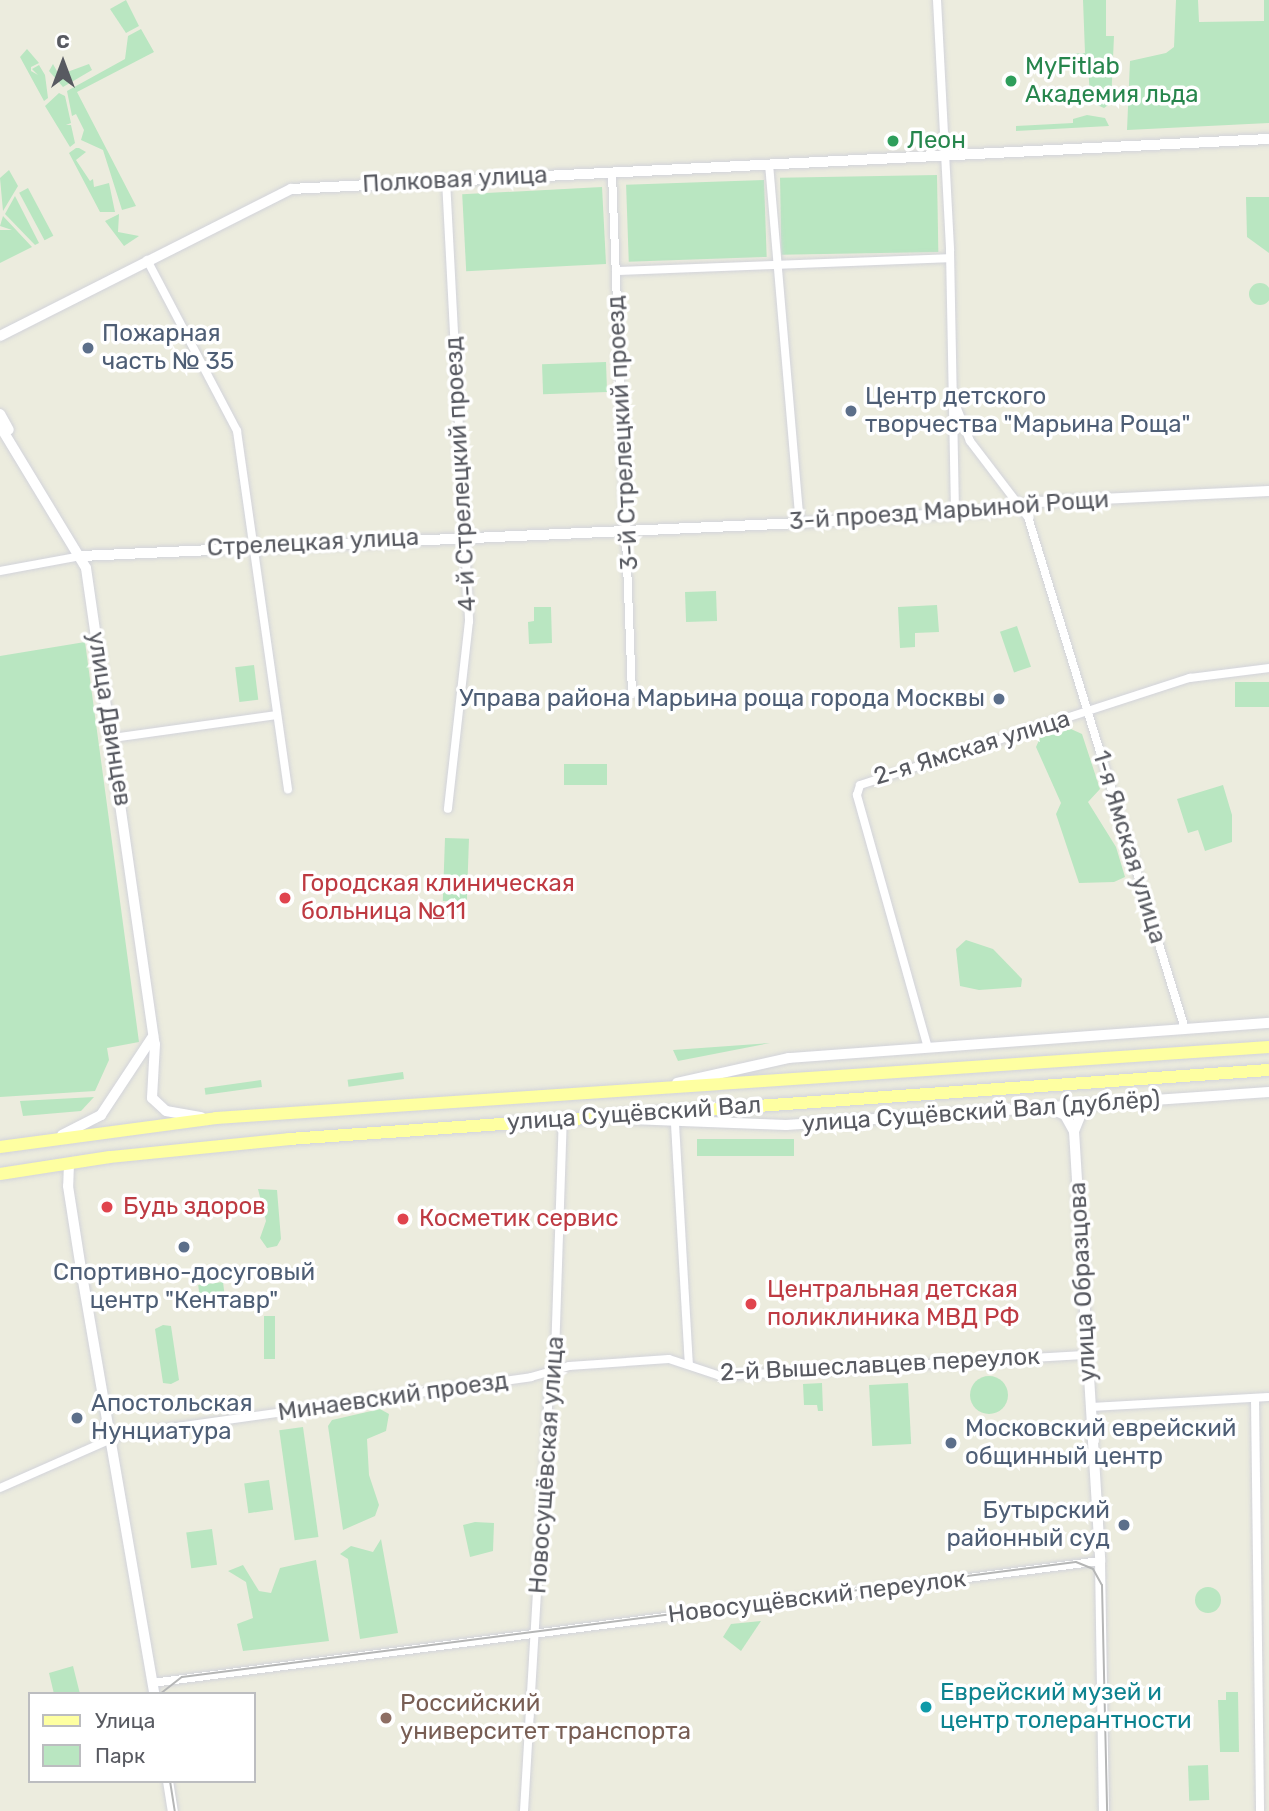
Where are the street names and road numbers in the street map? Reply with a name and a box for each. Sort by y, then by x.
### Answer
street label: Полковая улица [362,161,548,199]
street label: 3-й Стрелецкий проезд [601,295,645,571]
street label: 4-й Стрелецкий проезд [439,336,483,612]
street label: 3-й проезд Марьиной Рощи [788,485,1110,537]
street label: Стрелецкая улица [206,523,420,563]
street label: улица Двинцев [81,630,137,808]
street label: 2-я Ямская улица [870,704,1074,792]
street label: 1-я Ямская улица [1086,747,1172,947]
street label: улица Сущёвский Вал (дублёр) [801,1085,1161,1139]
street label: улица Сущёвский Вал [506,1091,762,1137]
street label: улица Образцова [1063,1181,1103,1383]
street label: Новосущёвская улица [524,1335,570,1595]
street label: 2-й Вышеславцев переулок [719,1342,1041,1388]
street label: Минаевский проезд [276,1367,510,1427]
street label: Новосущёвский переулок [666,1564,968,1630]

